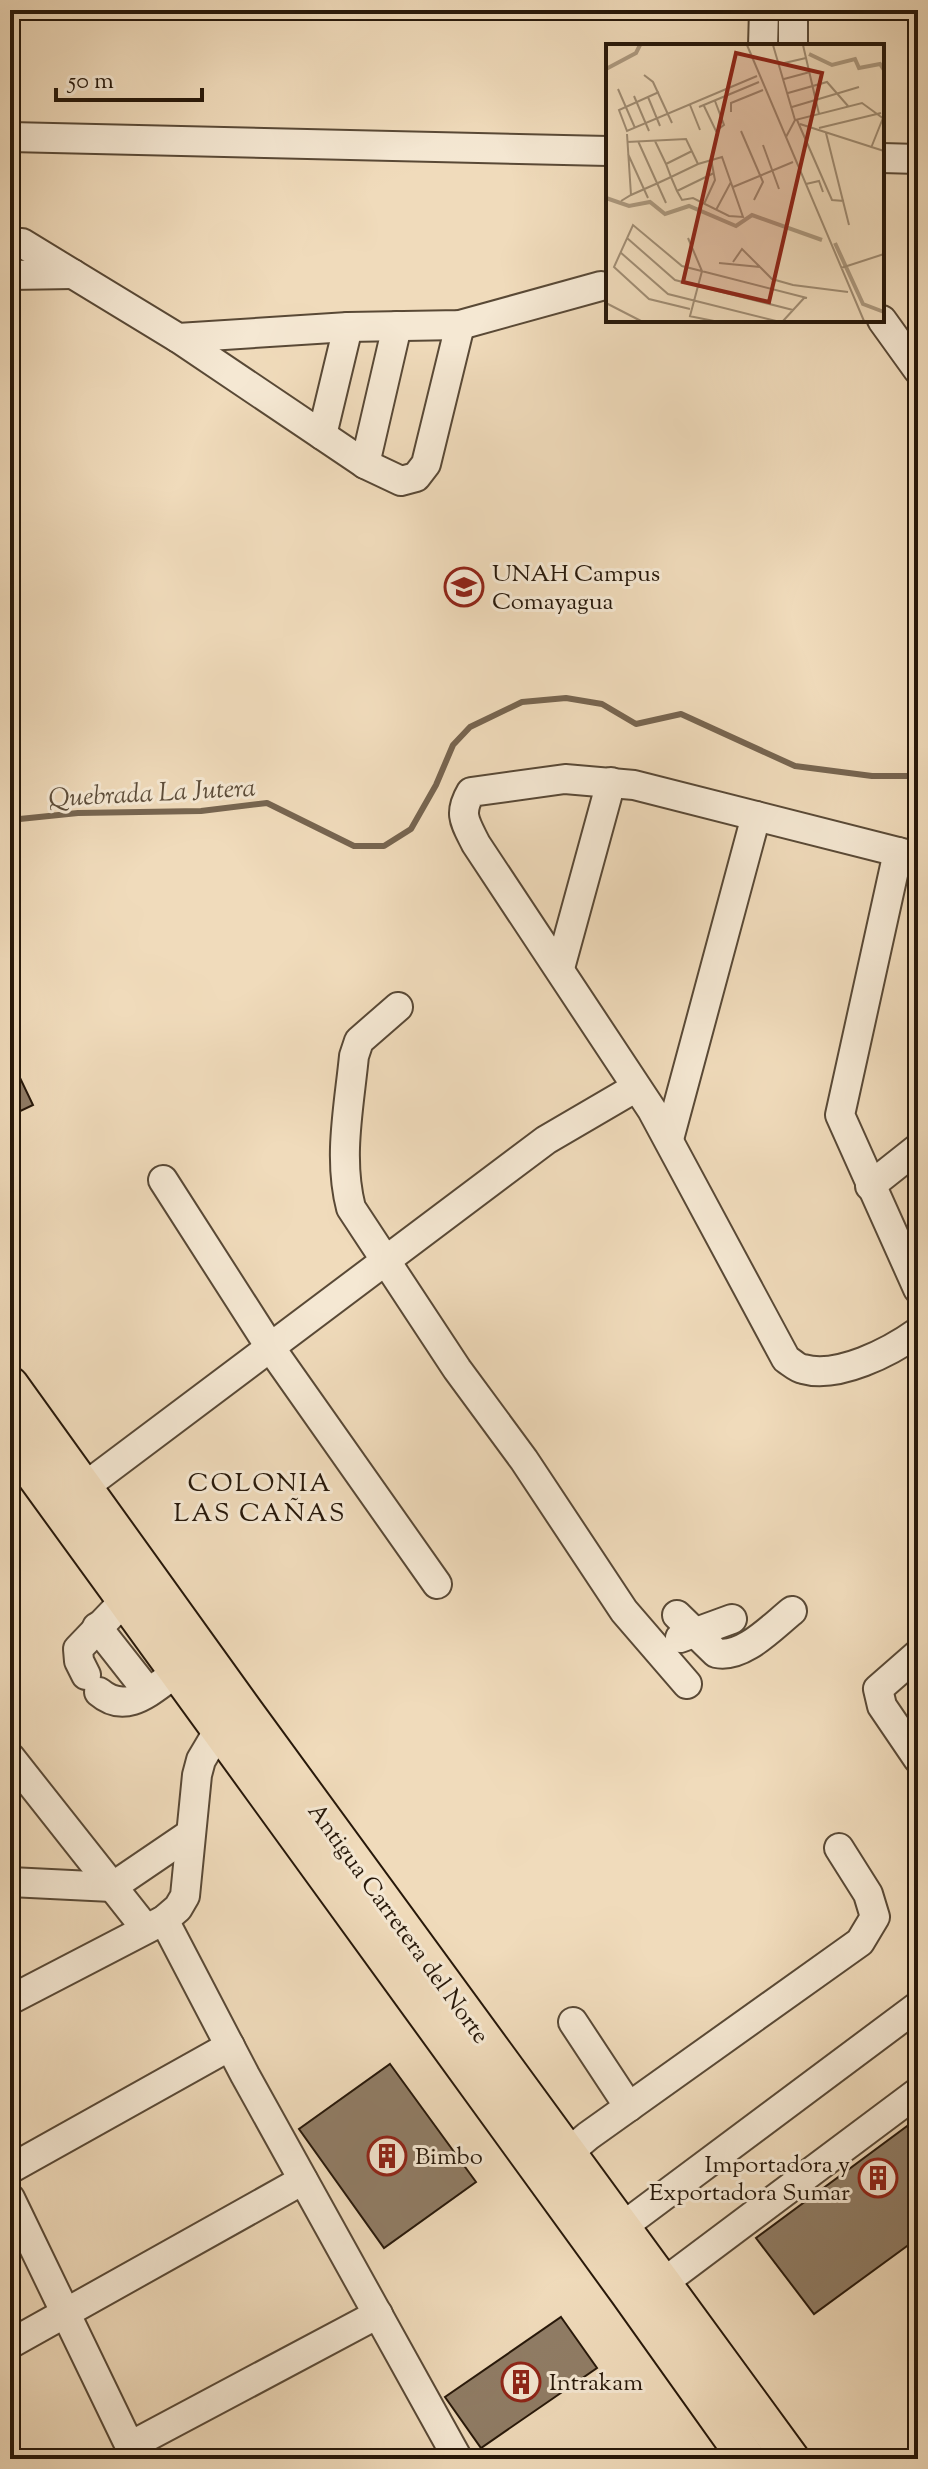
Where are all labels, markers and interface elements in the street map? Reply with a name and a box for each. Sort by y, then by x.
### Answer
inset map [606,44,884,322]
scale bar [56,52,202,102]
text: 50 m [66,65,114,99]
place label: UNAH Campus Comayagua [492,558,660,620]
school or university icon: UNAH Campus Comayagua [443,566,485,608]
water label: Quebrada La Jutera [48,771,256,818]
district label: COLONIA LAS CAÑAS [174,1466,347,1533]
street label: Antigua Carretera del Norte [298,1797,496,2051]
building icon: Bimbo [366,2135,408,2177]
place label: Bimbo [415,2141,483,2175]
place label: Importadora y Exportadora Sumar [649,2149,850,2211]
building icon: Importadora y Exportadora Sumar [857,2157,899,2199]
building icon: Intrakam [500,2361,542,2403]
place label: Intrakam [549,2367,643,2401]

